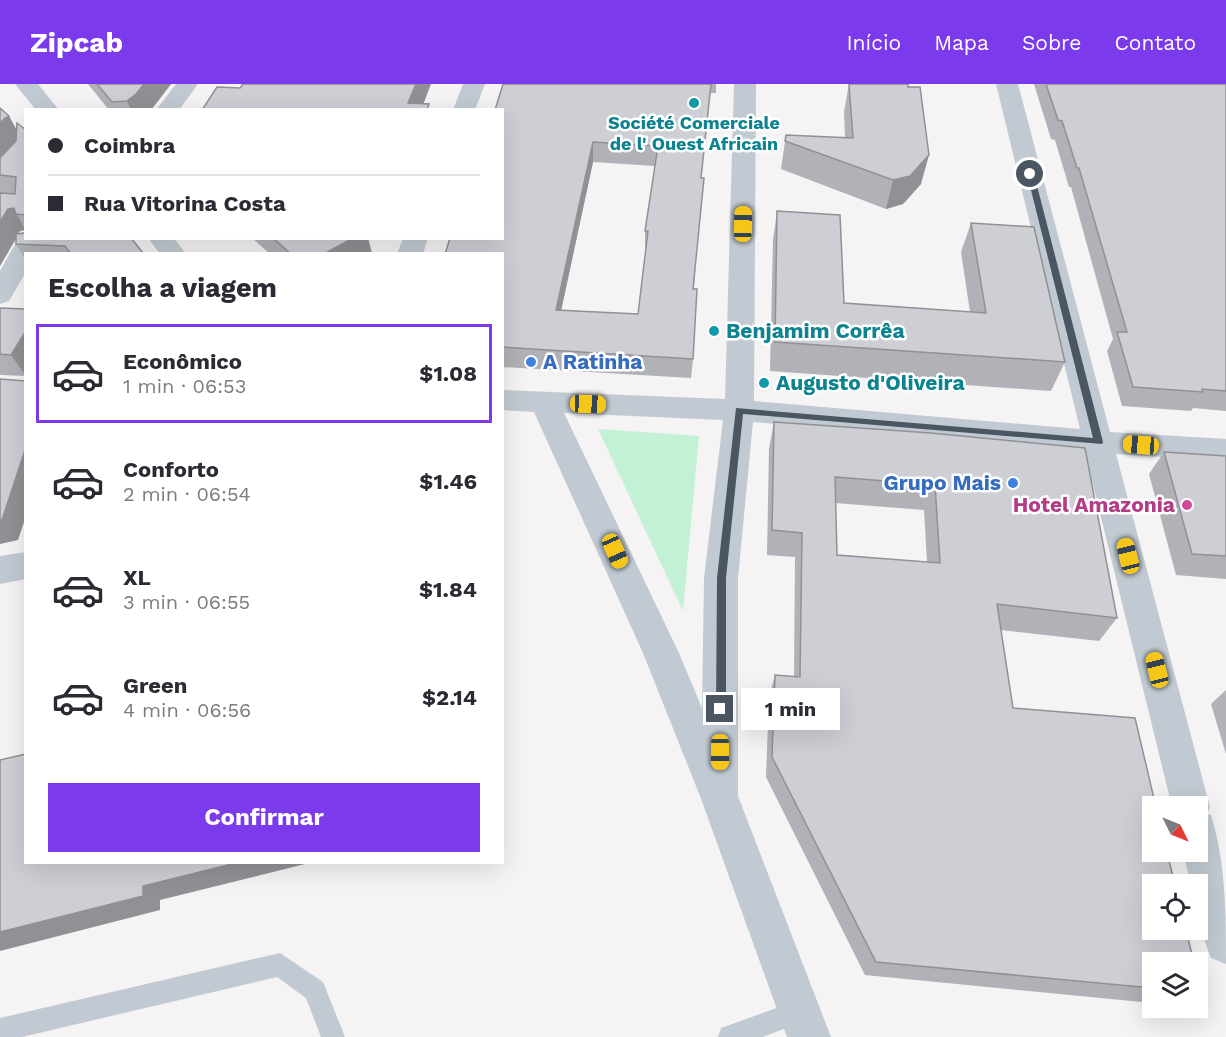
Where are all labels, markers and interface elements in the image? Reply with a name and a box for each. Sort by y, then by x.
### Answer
text: Zipcab [30,26,123,59]
text: Início [846,30,901,55]
text: Mapa [934,30,989,55]
text: Sobre [1022,30,1081,55]
text: Contato [1114,30,1196,55]
marker: Société Comerciale de l' Ouest Africain [687,96,701,110]
place label: Société Comerciale de l' Ouest Africain [608,112,780,154]
text: Coimbra [84,133,175,158]
route start [1016,160,1043,187]
text: Rua Vitorina Costa [84,191,286,216]
car [734,206,752,242]
text: Escolha a viagem [48,272,277,304]
place label: Benjamim Corrêa [726,318,905,343]
marker: Benjamim Corrêa [707,324,721,338]
icon: car [51,347,105,401]
text: Econômico [123,349,242,374]
place label: A Ratinha [543,349,643,374]
marker: A Ratinha [524,355,538,369]
text: $1.08 [419,361,477,386]
place label: Augusto d'Oliveira [776,370,966,395]
text: 1 min · 06:53 [123,374,246,398]
marker: Augusto d'Oliveira [757,376,771,390]
car [570,394,606,414]
car [1122,435,1160,455]
icon: car [51,455,105,509]
text: Conforto [123,457,219,482]
text: $1.46 [419,469,477,494]
place label: Grupo Mais [884,470,1001,495]
marker: Grupo Mais [1006,476,1020,490]
text: 2 min · 06:54 [123,482,251,506]
place label: Hotel Amazonia [1013,492,1176,517]
marker: Hotel Amazonia [1180,498,1194,512]
car [599,531,631,571]
car [1115,536,1141,576]
icon: car [51,563,105,617]
text: XL [123,565,151,590]
text: $1.84 [419,577,477,602]
text: 3 min · 06:55 [123,590,250,614]
car [1144,650,1170,690]
icon: car [51,671,105,725]
text: Green [123,673,187,698]
text: $2.14 [422,685,477,710]
callout: 1 min [741,688,840,730]
route end [706,695,733,722]
text: 1 min [765,697,816,721]
text: 4 min · 06:56 [123,698,251,722]
car [711,734,729,770]
button: Confirmar [48,783,480,852]
north arrow [1142,796,1208,862]
map controls [1142,796,1208,1018]
button: locate [1142,874,1208,940]
button: layers [1142,952,1208,1018]

